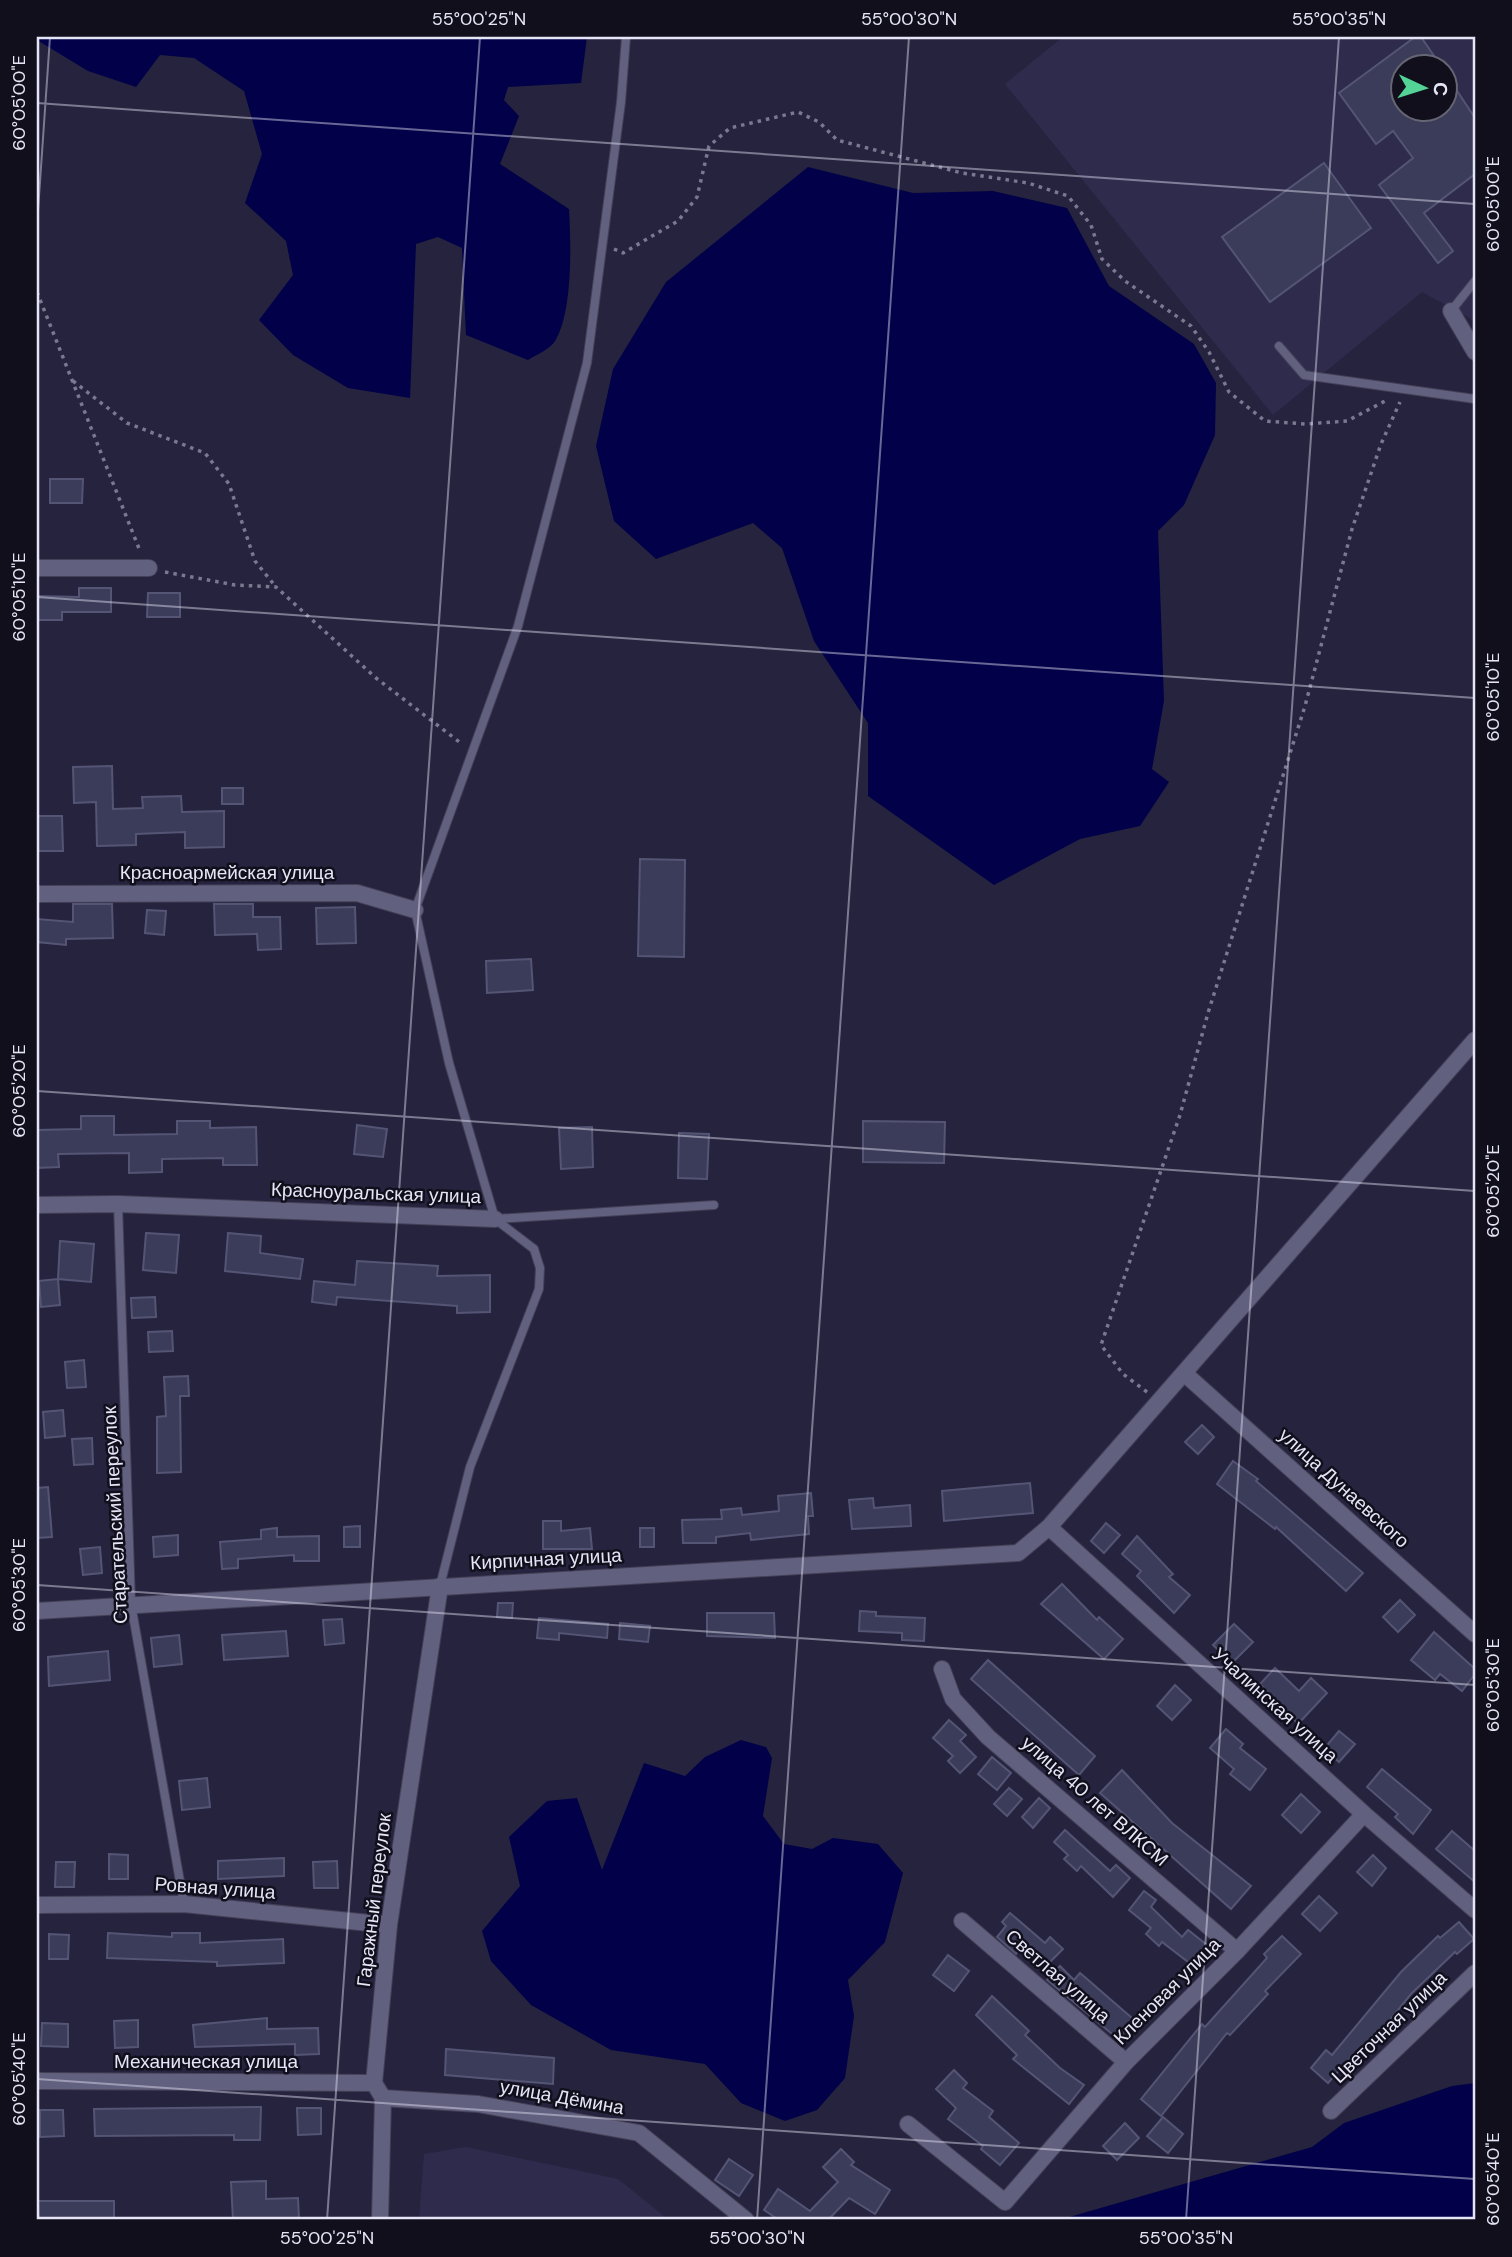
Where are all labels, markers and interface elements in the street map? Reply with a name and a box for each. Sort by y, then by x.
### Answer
text: 55°00'25"N [432,7,526,31]
text: 55°00'30"N [861,7,957,31]
text: 55°00'35"N [1292,7,1386,31]
north arrow [1390,52,1460,122]
text: 60°05'00"E [7,55,31,151]
text: С [1427,81,1453,97]
text: 60°05'00"E [1481,156,1505,252]
text: 60°05'10"E [7,553,31,641]
text: 60°05'10"E [1481,653,1505,741]
street label: Красноармейская улица [120,860,335,885]
text: 60°05'20"E [7,1044,31,1138]
text: 60°05'20"E [1481,1144,1505,1238]
street label: Красноуральская улица [270,1177,482,1209]
street label: Старательский переулок [97,1405,133,1625]
street label: улица Дунаевского [1273,1423,1415,1553]
text: 60°05'30"E [7,1538,31,1632]
street label: Кирпичная улица [470,1543,623,1575]
text: 60°05'30"E [1481,1638,1505,1732]
street label: Учалинская улица [1207,1642,1344,1768]
street label: улица 40 лет ВЛКСМ [1016,1730,1174,1872]
street label: Гаражный переулок [351,1811,397,1988]
street label: Ровная улица [154,1871,277,1905]
street label: Светлая улица [1000,1924,1116,2029]
street label: Кленовая улица [1108,1932,1226,2050]
street label: Цветочная улица [1326,1965,1452,2088]
text: 60°05'40"E [7,2032,31,2126]
street label: Механическая улица [114,2049,298,2074]
street label: улица Дёмина [498,2074,626,2120]
text: 60°05'40"E [1481,2132,1505,2226]
text: 55°00'25"N [280,2226,374,2250]
text: 55°00'30"N [709,2226,805,2250]
text: 55°00'35"N [1139,2226,1233,2250]

